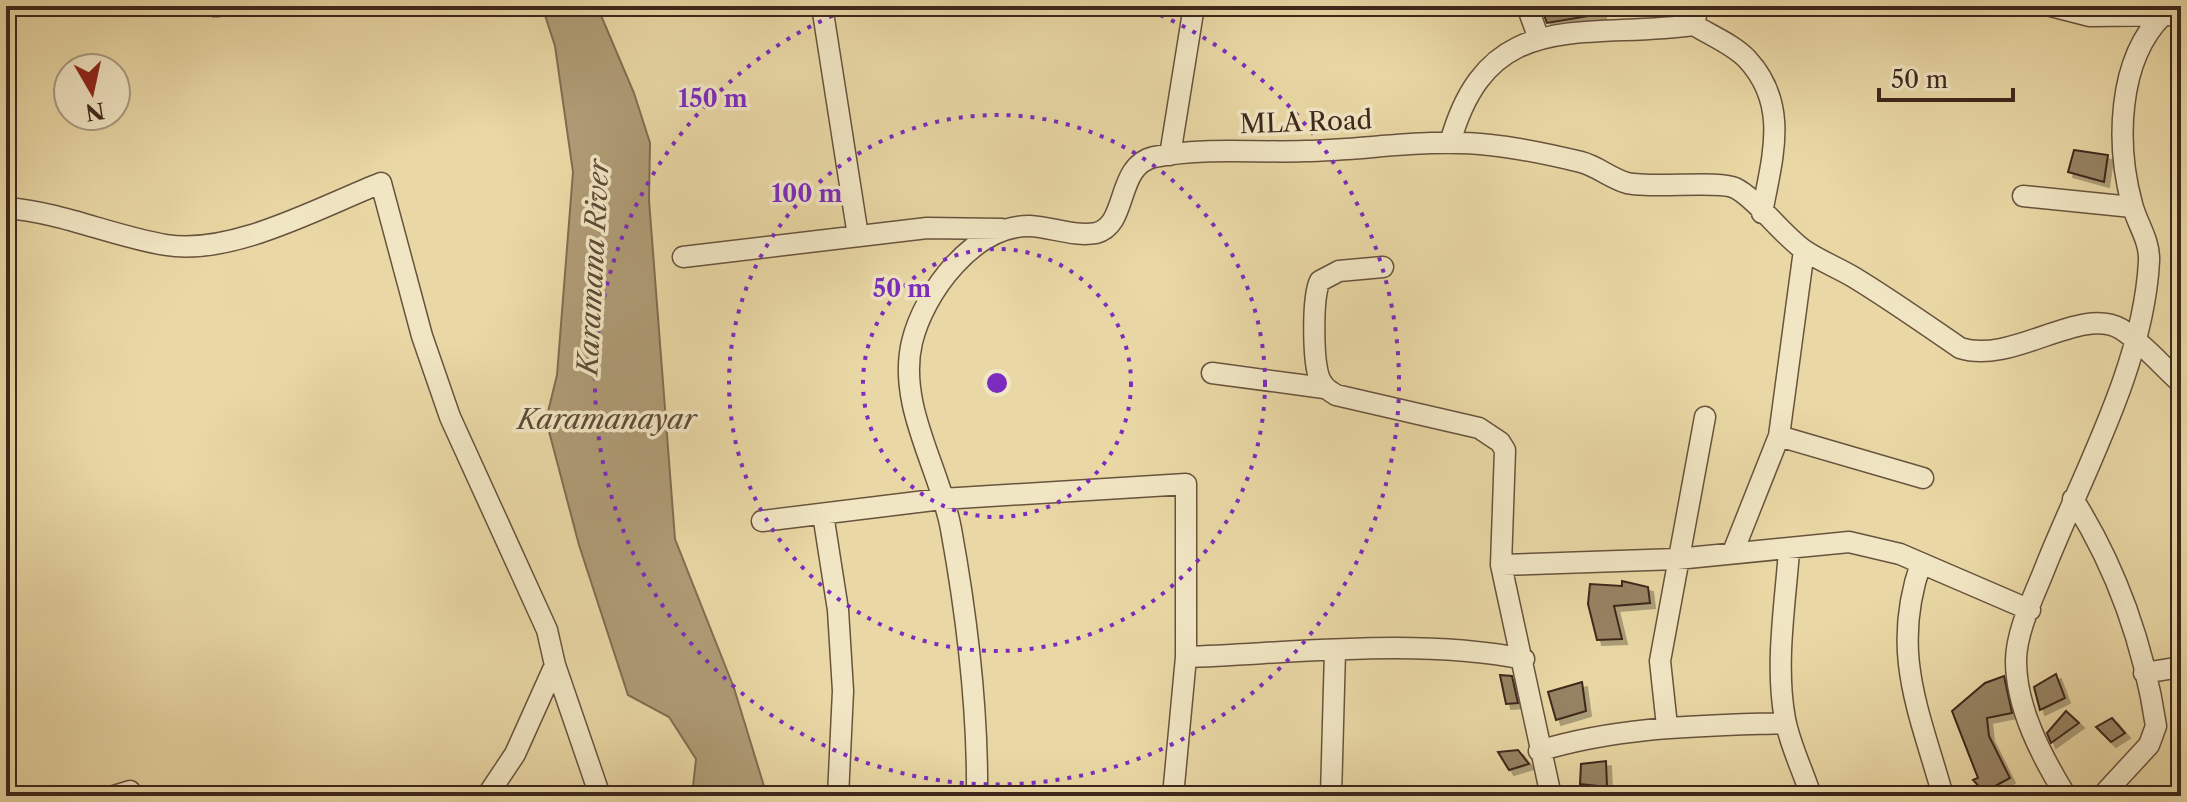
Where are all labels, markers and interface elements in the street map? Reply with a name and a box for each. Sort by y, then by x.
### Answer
north arrow [52,52,132,132]
scale bar [1879,52,2013,102]
text: 50 m [1891,65,1948,94]
text: 150 m [678,84,748,113]
text: N [83,96,107,126]
street label: MLA Road [1239,104,1373,140]
water label: Karamana River [570,156,616,378]
text: 100 m [771,179,843,208]
text: 50 m [873,274,931,303]
centre of rings [983,369,1011,397]
water label: Karamanayar [515,402,699,436]

